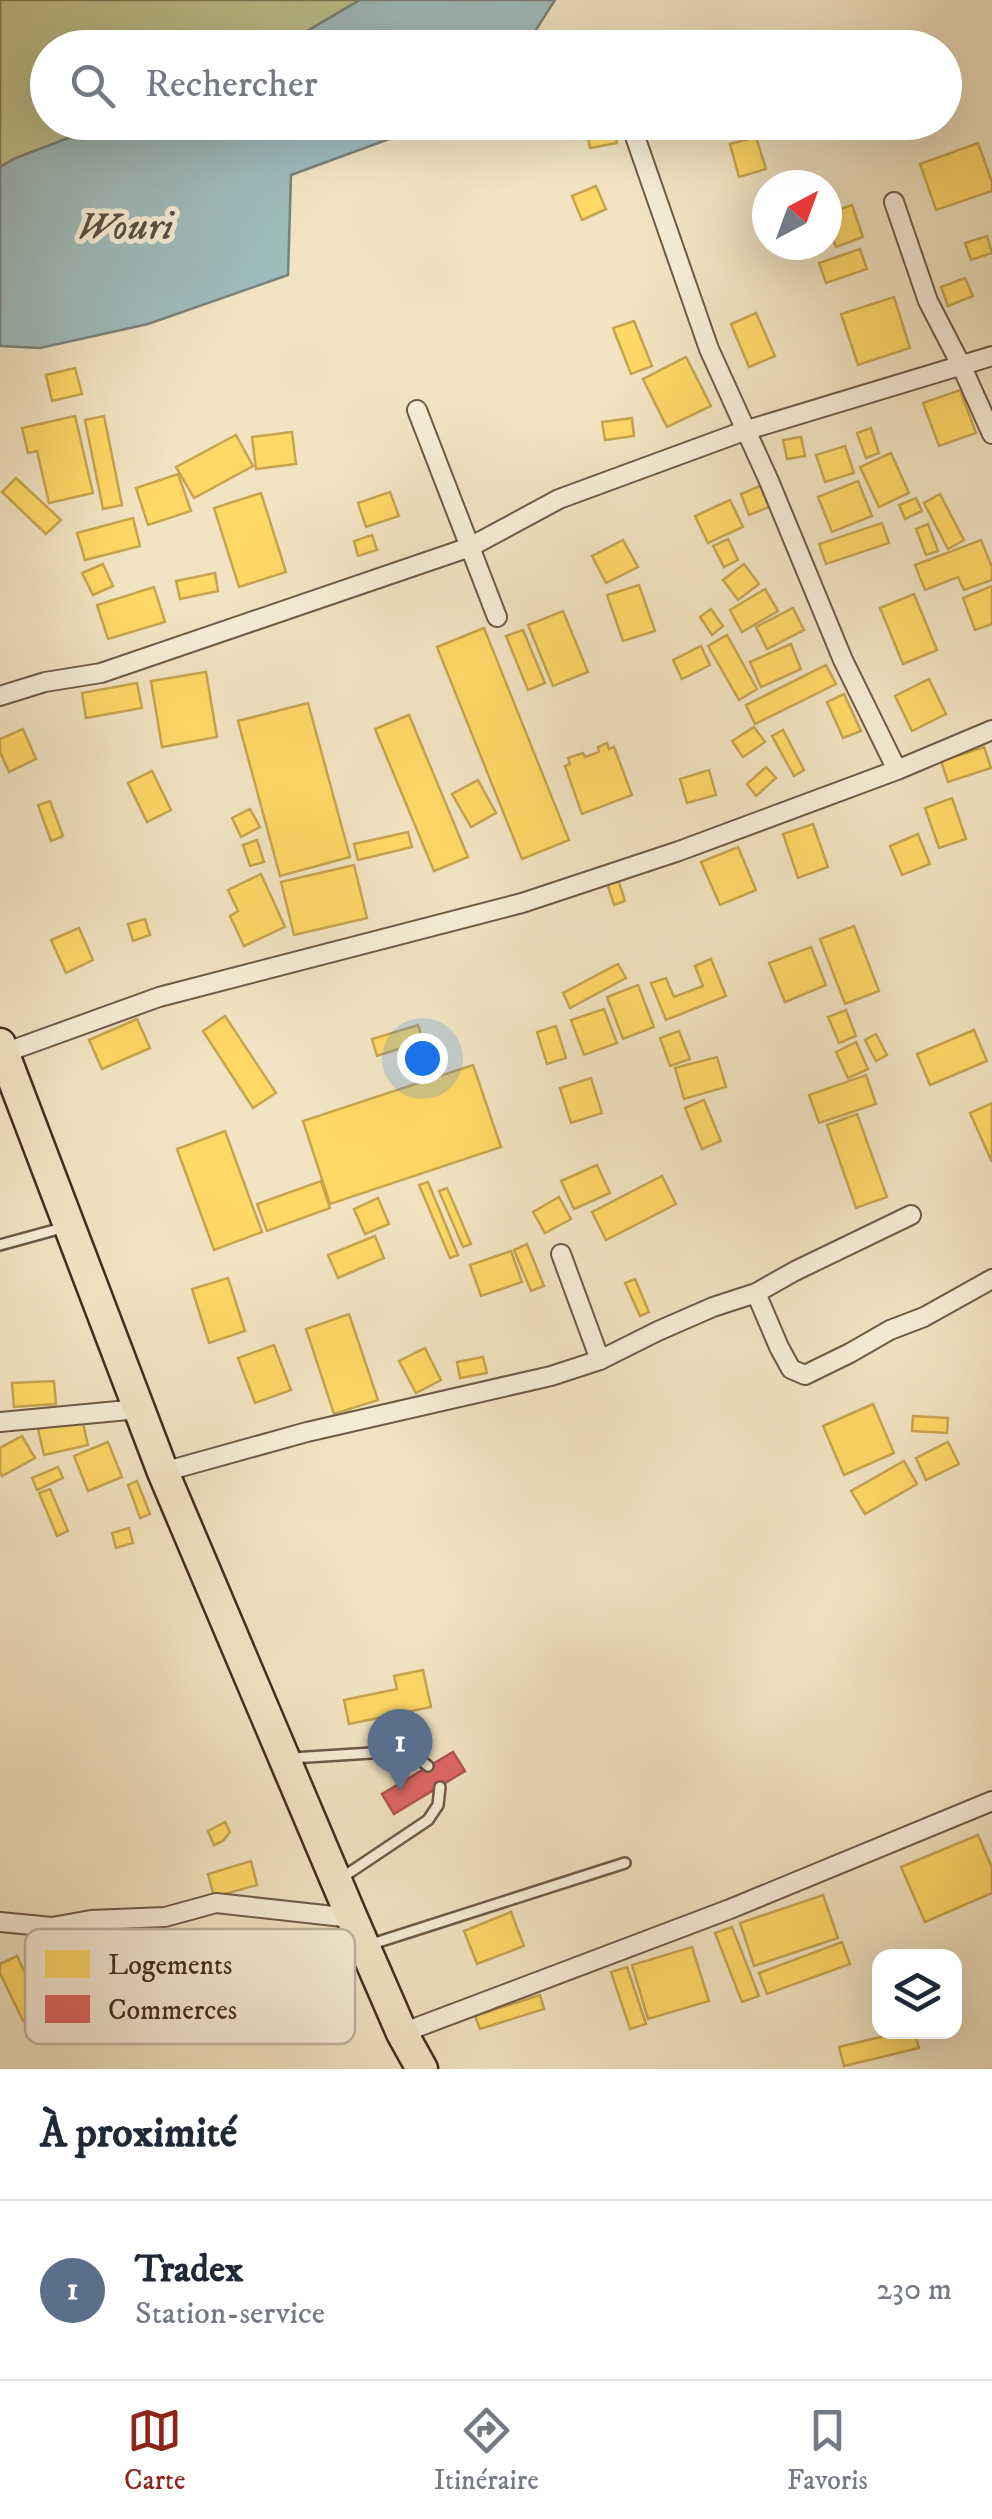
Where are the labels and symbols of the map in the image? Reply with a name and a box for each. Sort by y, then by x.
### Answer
north arrow [752,170,842,260]
water label: Wouri [77,203,175,253]
your location [397,1033,448,1084]
pin: 1 [368,1708,432,1791]
legend [25,1929,355,2044]
text: Logements [108,1948,232,1983]
text: Commerces [108,1993,237,2028]

